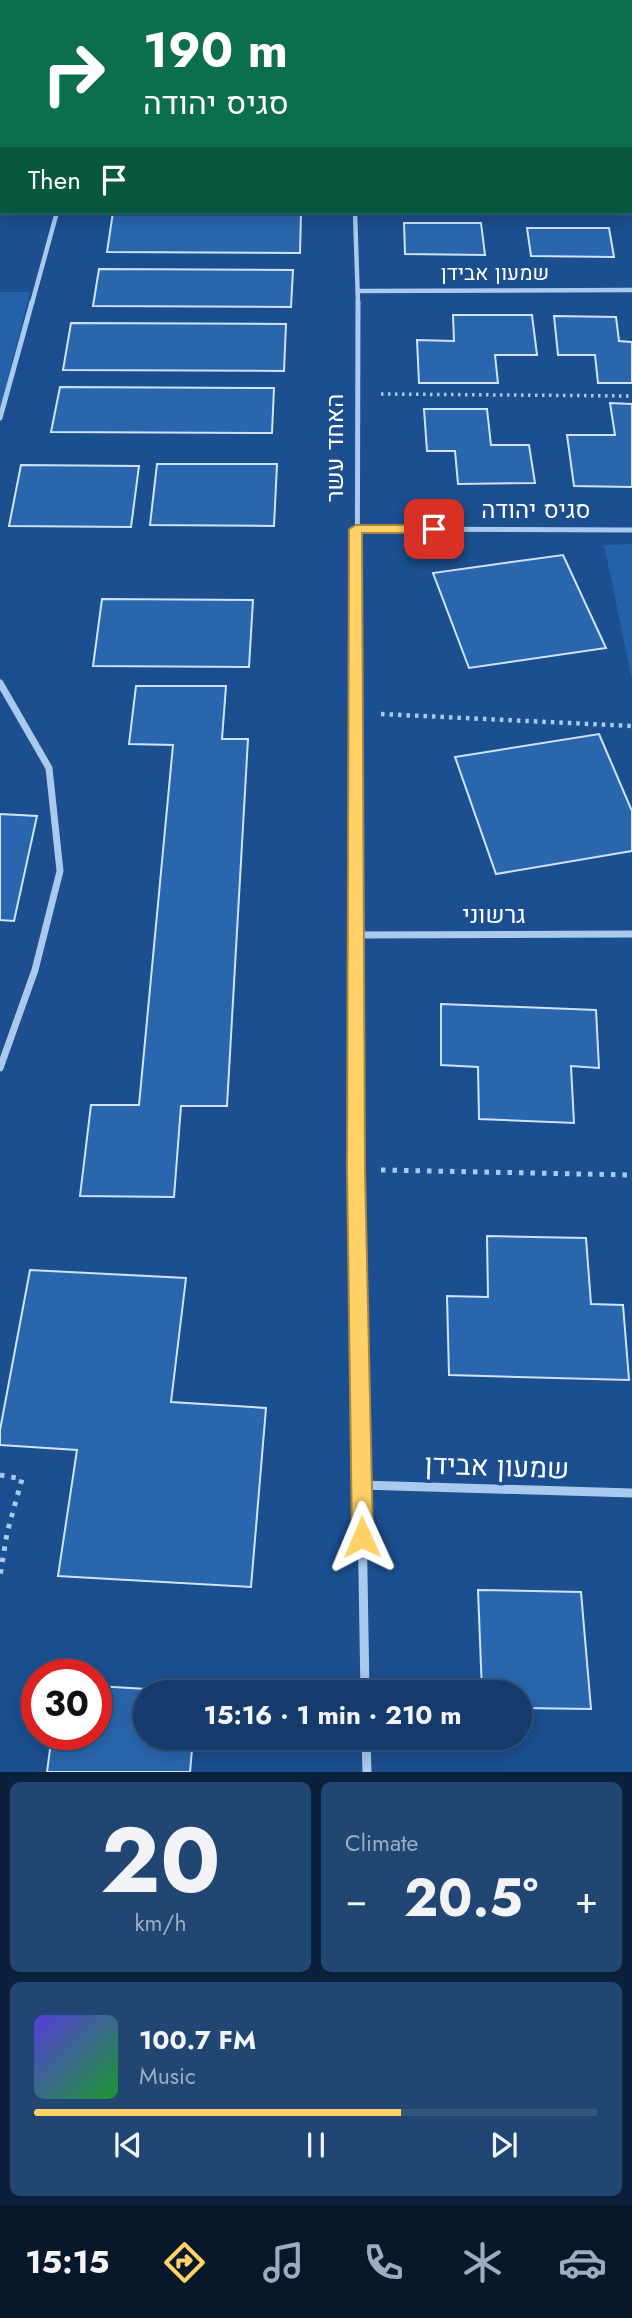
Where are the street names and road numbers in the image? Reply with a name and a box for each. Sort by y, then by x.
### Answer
street label: שמעון אבידן [441,258,549,288]
street label: האחד עשר [317,394,352,502]
street label: סגיס יהודה [481,492,591,527]
street label: גרשוני [462,897,526,932]
street label: שמעון אבידן [424,1443,570,1490]

